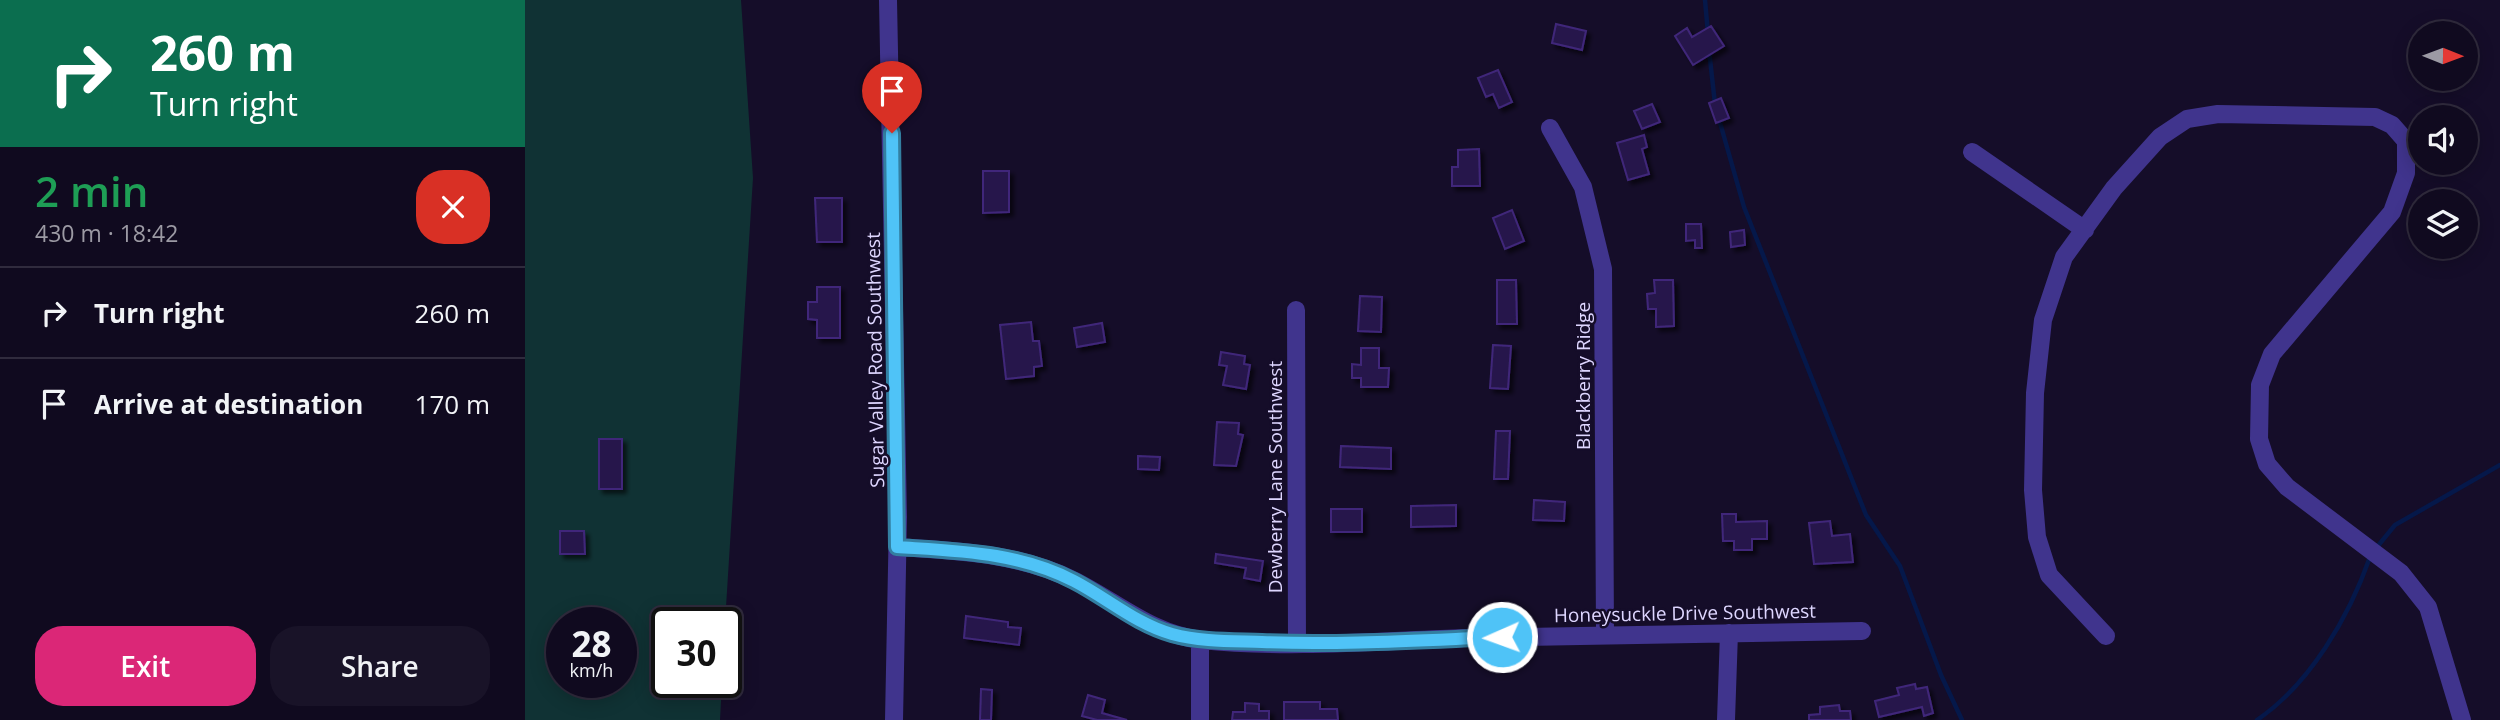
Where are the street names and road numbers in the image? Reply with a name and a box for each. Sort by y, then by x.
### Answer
street label: Sugar Valley Road Southwest [860,232,890,488]
street label: Blackberry Ridge [1570,302,1596,450]
street label: Dewberry Lane Southwest [1262,361,1288,593]
street label: Honeysuckle Drive Southwest [1554,598,1816,628]

